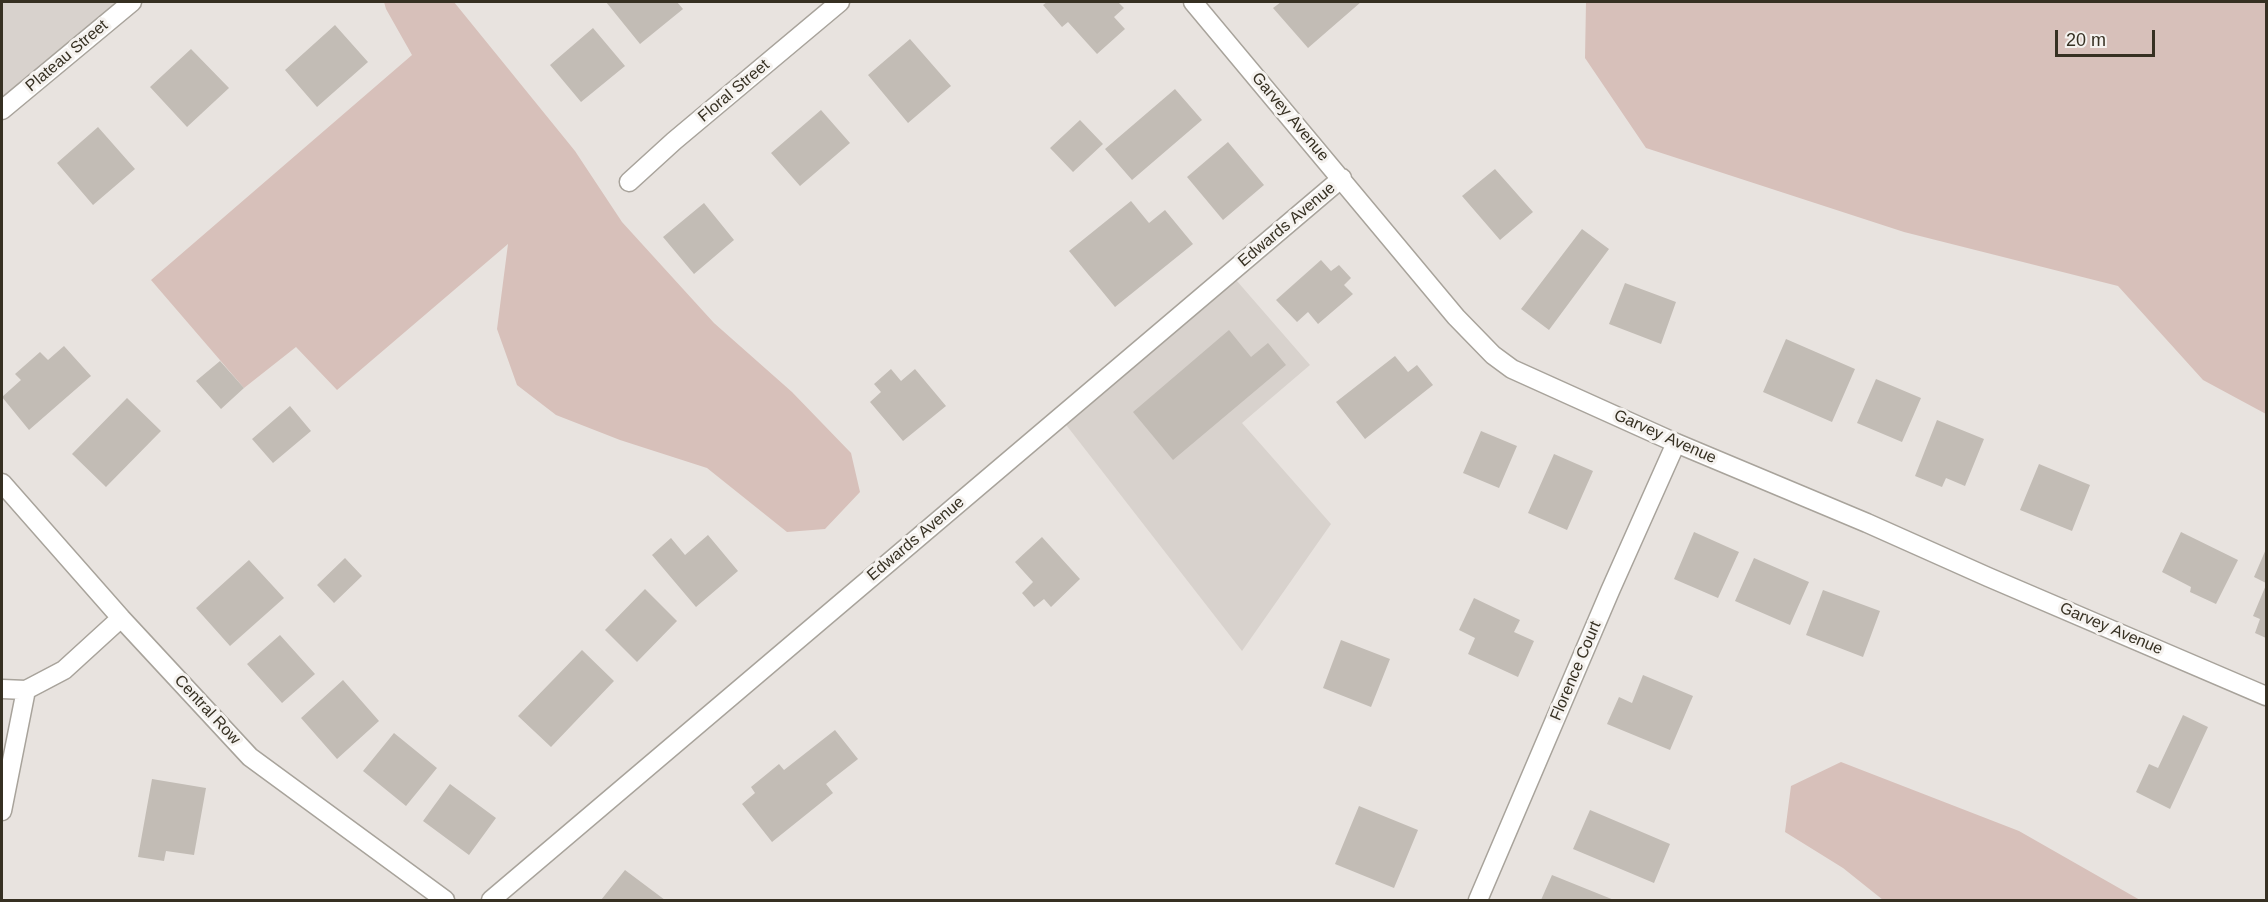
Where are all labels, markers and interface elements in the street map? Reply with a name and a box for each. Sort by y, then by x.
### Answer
street label: Plateau Street [22,16,112,96]
scale bar [2058,18,2158,56]
text: 20 m [2066,30,2106,50]
street label: Floral Street [694,56,774,126]
street label: Garvey Avenue [1247,69,1333,165]
street label: Edwards Avenue [1235,179,1339,271]
street label: Garvey Avenue [1611,406,1719,468]
street label: Edwards Avenue [864,493,968,585]
street label: Garvey Avenue [2057,599,2165,659]
street label: Florence Court [1546,619,1606,723]
street label: Central Row [170,671,244,749]

